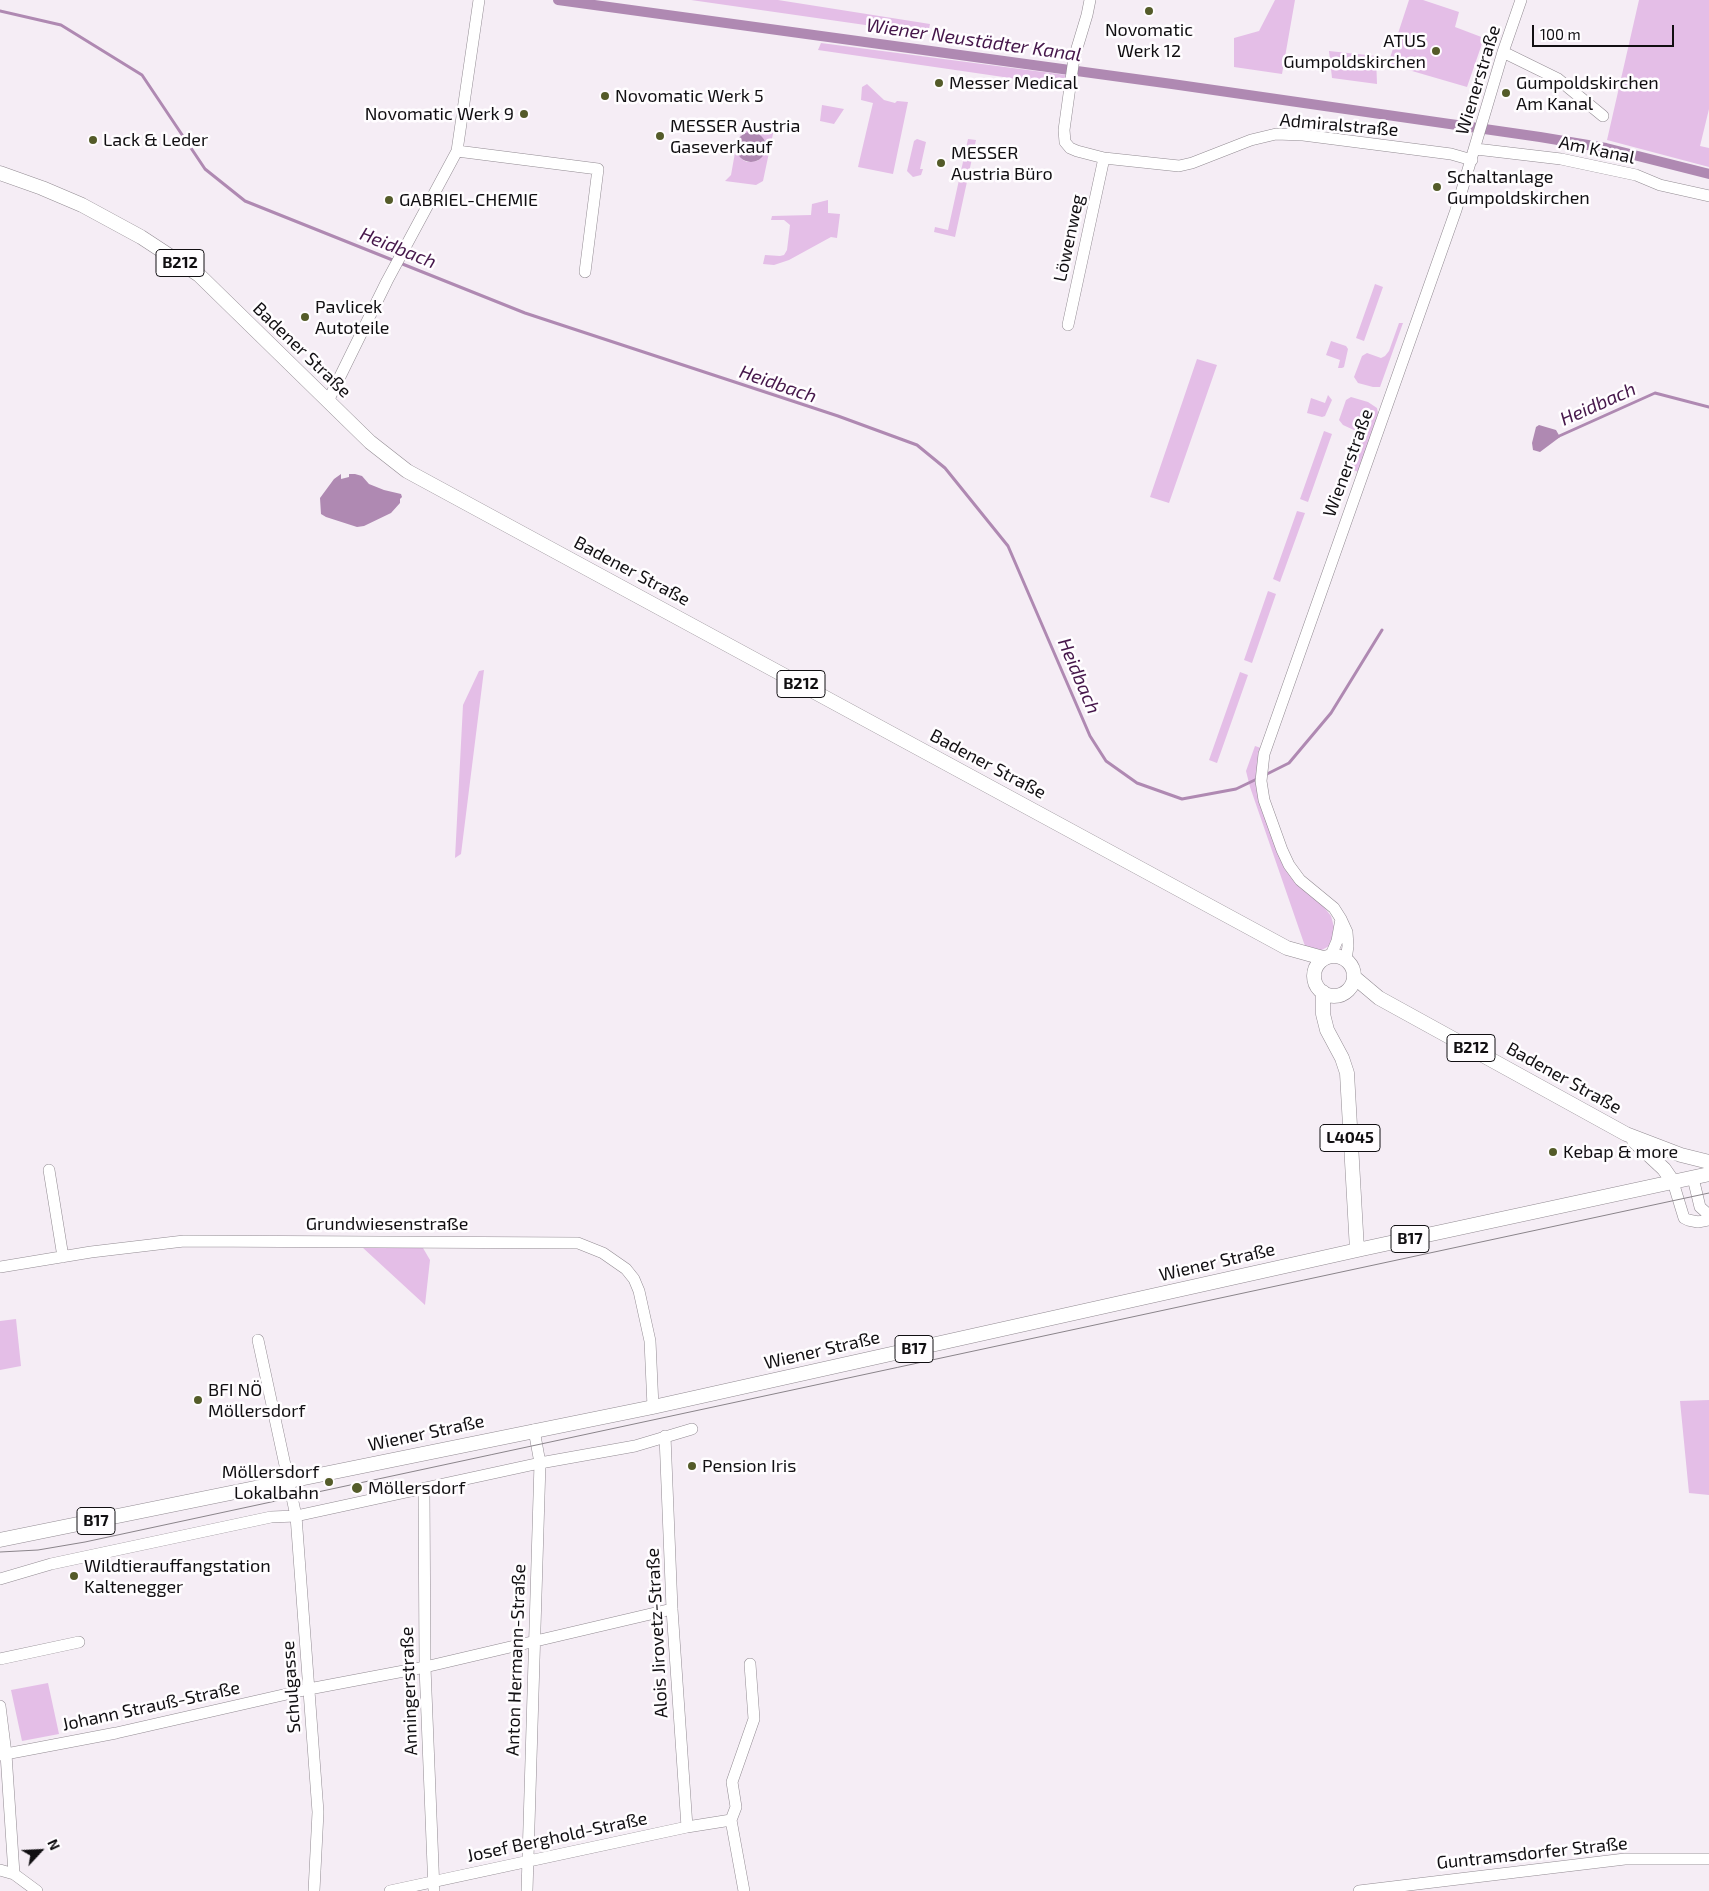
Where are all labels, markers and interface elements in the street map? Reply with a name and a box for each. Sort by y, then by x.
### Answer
marker: Novomatic Werk 12 [1143,5,1155,17]
water label: Wiener Neustädter Kanal [865,14,1083,66]
scale bar [1534,15,1676,47]
place label: Novomatic Werk 12 [1105,19,1193,62]
street label: Wienerstraße [1451,23,1505,137]
text: 100 m [1540,25,1581,43]
place label: ATUS Gumpoldskirchen [1283,30,1426,72]
marker: ATUS Gumpoldskirchen [1430,45,1442,57]
place label: Messer Medical [949,72,1078,94]
place label: Gumpoldskirchen Am Kanal [1516,72,1659,115]
marker: Messer Medical [933,77,945,89]
place label: Novomatic Werk 5 [615,85,764,107]
marker: Gumpoldskirchen Am Kanal [1500,87,1512,99]
marker: Novomatic Werk 5 [599,90,611,102]
place label: Novomatic Werk 9 [365,103,514,125]
marker: Novomatic Werk 9 [518,108,530,120]
street label: Admiralstraße [1279,109,1399,141]
place label: MESSER Austria Gaseverkauf [670,115,800,158]
place label: Lack & Leder [103,129,208,151]
marker: MESSER Austria Gaseverkauf [654,130,666,142]
street label: Am Kanal [1557,131,1637,169]
marker: Lack & Leder [87,134,99,146]
place label: MESSER Austria Büro [951,142,1053,184]
marker: MESSER Austria Büro [935,157,947,169]
place label: Schaltanlage Gumpoldskirchen [1447,166,1590,208]
marker: Schaltanlage Gumpoldskirchen [1431,181,1443,193]
place label: GABRIEL-CHEMIE [399,189,538,211]
street label: Löwenweg [1049,192,1089,284]
marker: GABRIEL-CHEMIE [383,194,395,206]
water label: Heidbach [356,222,440,274]
road number: B212 [156,250,204,276]
place label: Pavlicek Autoteile [315,296,390,338]
street label: Badener Straße [248,298,356,402]
marker: Pavlicek Autoteile [299,311,311,323]
water label: Heidbach [736,360,820,408]
water label: Heidbach [1557,377,1639,431]
street label: Wienerstraße [1318,406,1378,520]
street label: Badener Straße [570,531,694,611]
water label: Heidbach [1053,635,1105,717]
road number: B212 [777,671,825,698]
street label: Badener Straße [926,724,1050,804]
road number: B212 [1447,1034,1495,1062]
street label: Badener Straße [1503,1037,1625,1119]
road number: L4045 [1320,1124,1380,1152]
place label: Kebap & more [1563,1141,1678,1163]
marker: Kebap & more [1547,1146,1559,1158]
street label: Grundwiesenstraße [306,1213,468,1235]
road number: B17 [1391,1226,1429,1252]
street label: Wiener Straße [1157,1238,1277,1286]
street label: Wiener Straße [762,1326,882,1374]
road number: B17 [895,1336,933,1362]
place label: BFI NÖ Möllersdorf [208,1379,305,1422]
marker: BFI NÖ Möllersdorf [192,1394,204,1406]
street label: Wiener Straße [366,1410,486,1456]
place label: Pension Iris [702,1455,796,1477]
marker: Pension Iris [686,1460,698,1472]
place label: Möllersdorf Lokalbahn [222,1461,319,1504]
marker: Möllersdorf Lokalbahn [323,1476,335,1488]
place label: Möllersdorf [368,1477,465,1499]
marker: Möllersdorf [350,1481,364,1495]
road number: B17 [77,1508,115,1534]
street label: Alois Jirovetz-Straße [642,1547,672,1719]
place label: Wildtierauffangstation Kaltenegger [84,1555,271,1598]
street label: Anton Hermann-Straße [502,1564,530,1756]
marker: Wildtierauffangstation Kaltenegger [68,1570,80,1582]
street label: Anningerstraße [396,1626,422,1756]
street label: Schulgasse [277,1640,305,1734]
street label: Johann Strauß-Straße [60,1677,242,1735]
street label: Josef Berghold-Straße [465,1807,649,1867]
north arrow [15,1826,65,1876]
street label: Guntramsdorfer Straße [1435,1832,1629,1874]
text: N [44,1836,64,1853]

